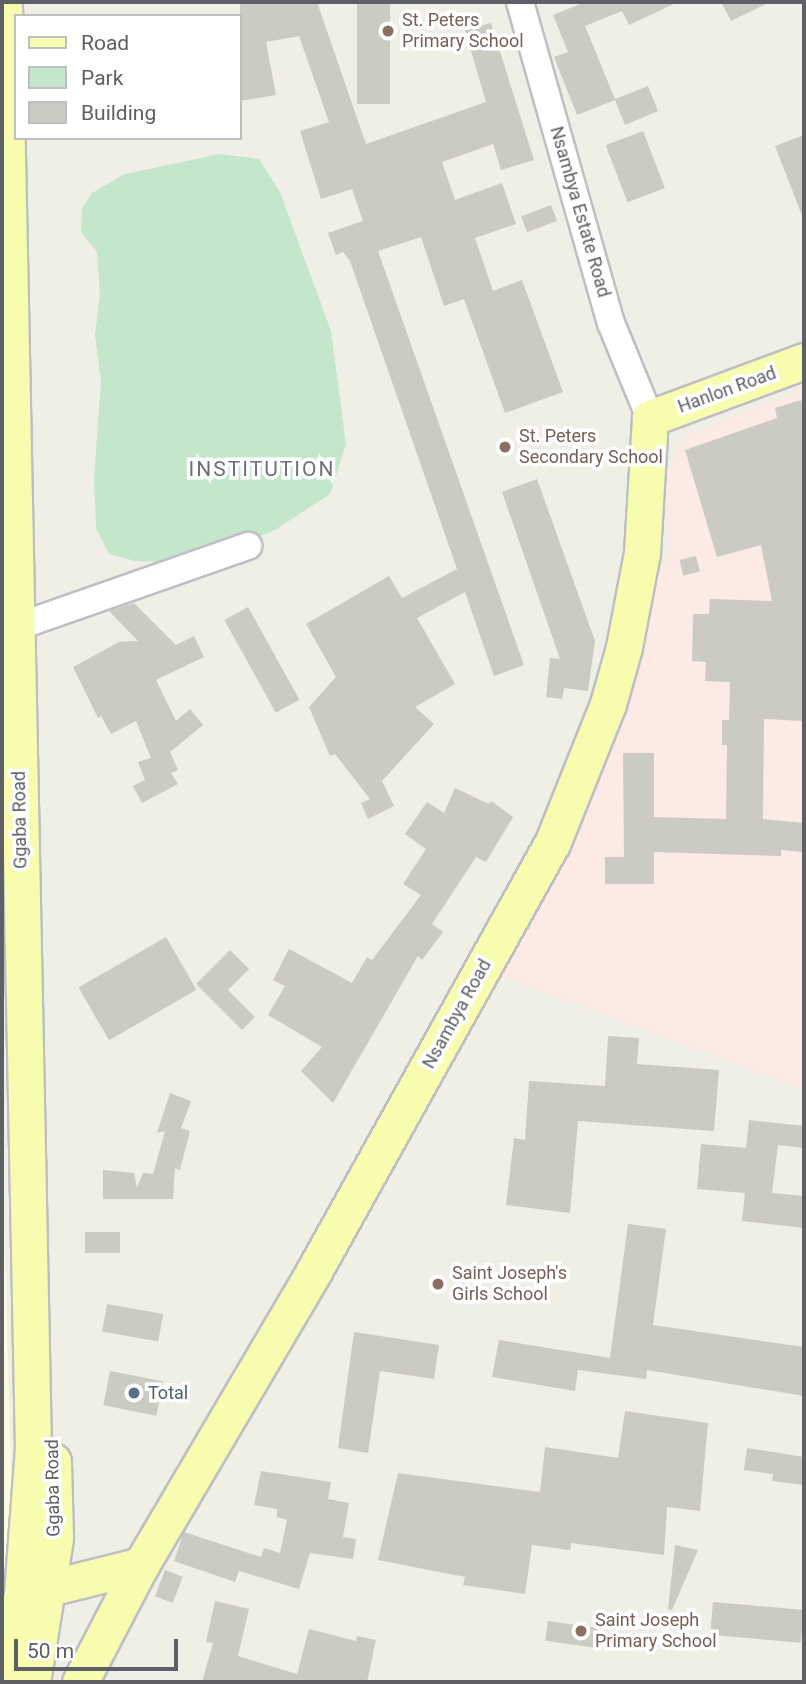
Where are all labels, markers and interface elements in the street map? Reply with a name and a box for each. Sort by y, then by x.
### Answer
place label: St. Peters Primary School [402,10,524,52]
legend [14,14,242,140]
marker: St. Peters Primary School [380,23,396,39]
text: Road [81,31,129,55]
text: Park [81,66,123,90]
text: Building [81,101,156,125]
street label: Nsambya Estate Road [545,124,615,300]
street label: Hanlon Road [675,362,779,418]
place label: St. Peters Secondary School [519,426,663,468]
marker: St. Peters Secondary School [497,439,513,455]
district label: INSTITUTION [190,456,334,482]
street label: Ggaba Road [8,771,32,869]
street label: Nsambya Road [418,956,496,1072]
place label: Saint Joseph's Girls School [452,1263,567,1306]
marker: Saint Joseph's Girls School [430,1276,446,1292]
place label: Total [148,1382,188,1404]
marker: Total [126,1385,142,1401]
street label: Ggaba Road [41,1439,65,1537]
place label: Saint Joseph Primary School [595,1610,717,1652]
marker: Saint Joseph Primary School [573,1623,589,1639]
scale bar [18,1624,182,1668]
text: 50 m [27,1639,74,1663]

